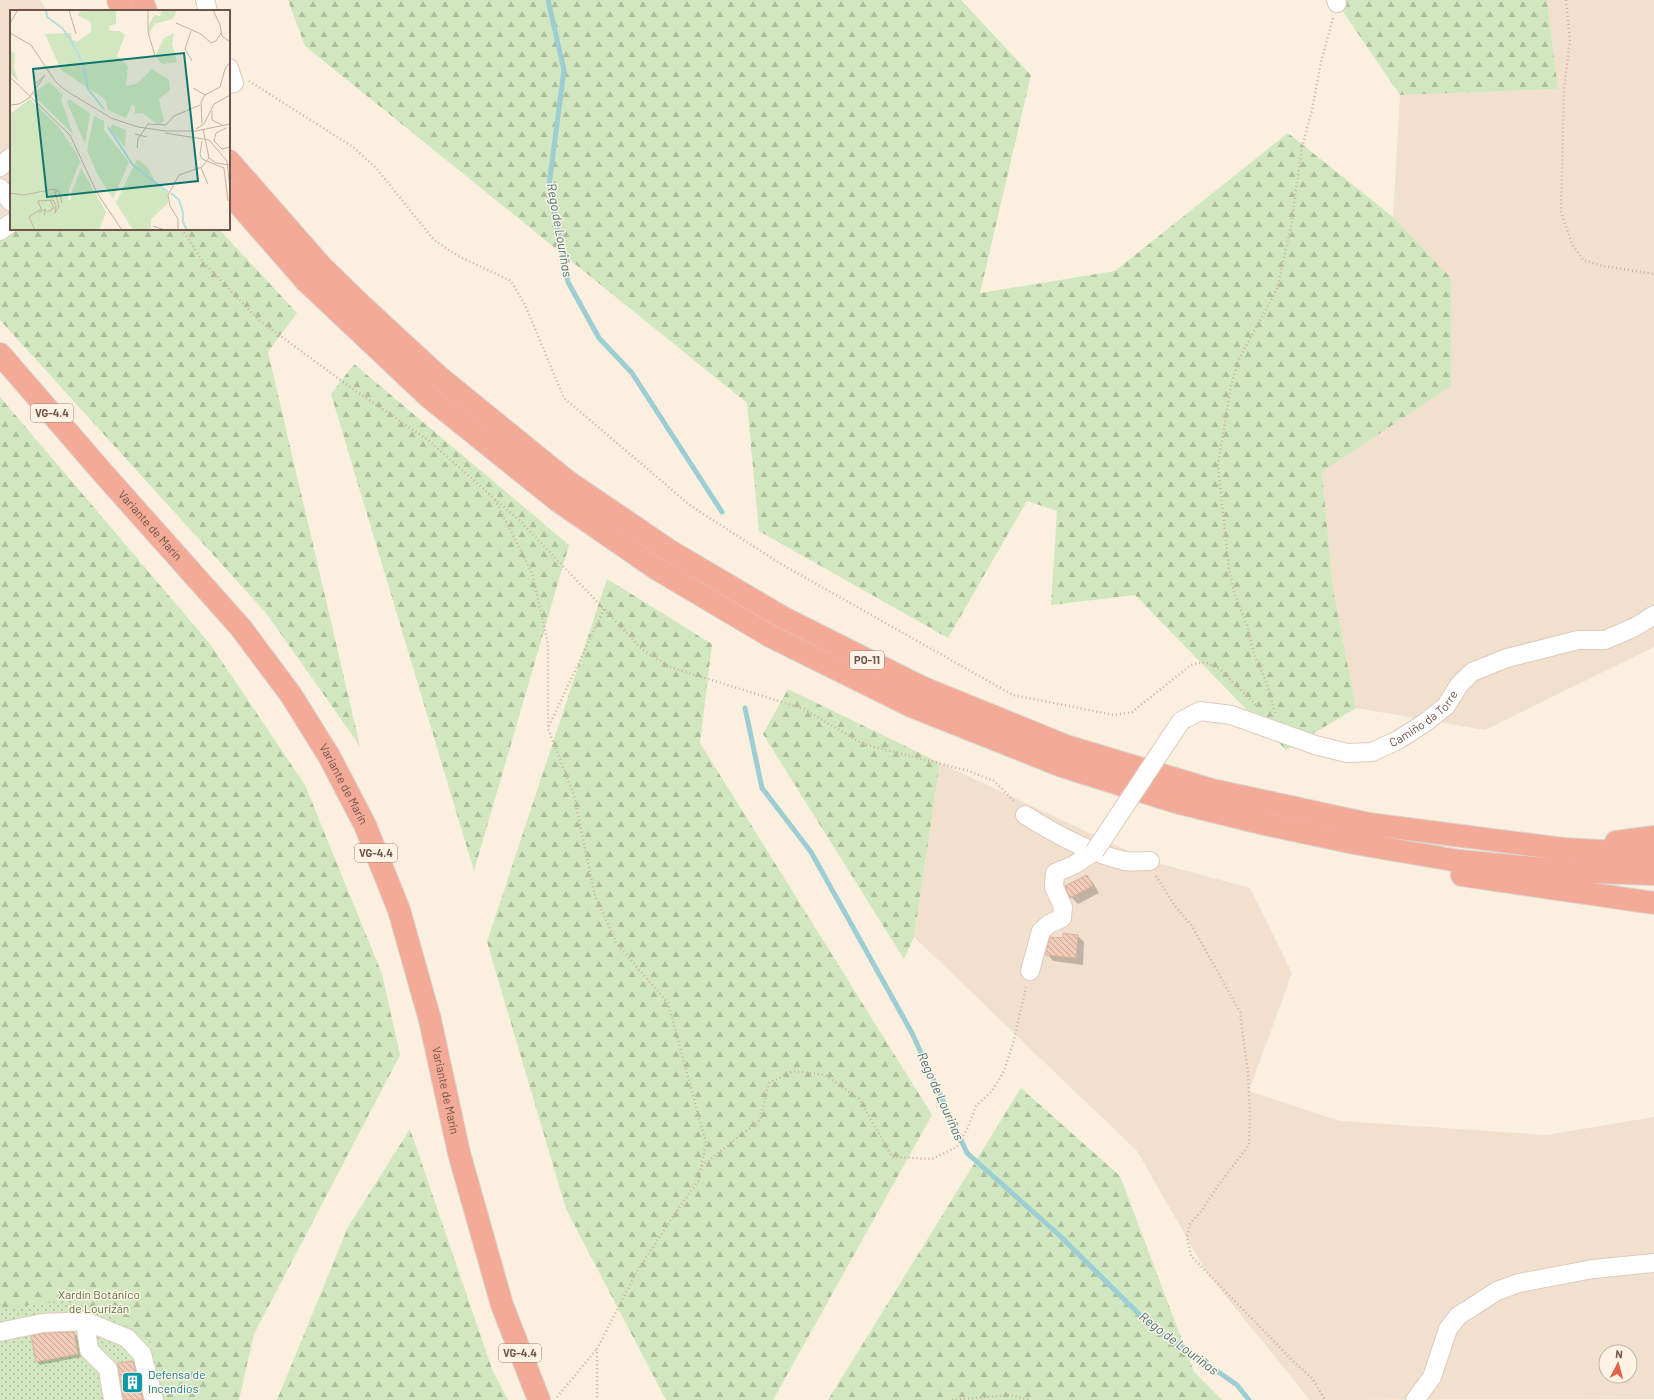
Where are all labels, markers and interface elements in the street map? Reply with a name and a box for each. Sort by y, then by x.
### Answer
inset map [10,10,230,230]
water label: Rego de Louriñas [544,182,576,278]
road number: VG-4.4 [31,404,73,422]
street label: Variante de Marín [116,487,186,563]
road number: PO-11 [850,651,884,669]
street label: Camiño da Torre [1387,688,1460,749]
street label: Variante de Marín [317,741,371,826]
road number: VG-4.4 [355,844,397,862]
street label: Variante de Marín [430,1045,463,1135]
water label: Rego de Louriñas [914,1049,968,1143]
park label: Xardín Botánico de Lourizán [58,1287,140,1315]
water label: Rego de Louriñas [1136,1308,1222,1378]
road number: VG-4.4 [499,1344,541,1362]
north arrow [1598,1344,1638,1384]
text: N [1615,1347,1623,1360]
place label: Defensa de Incendios [148,1367,206,1395]
building icon: Defensa de Incendios [119,1369,145,1395]

